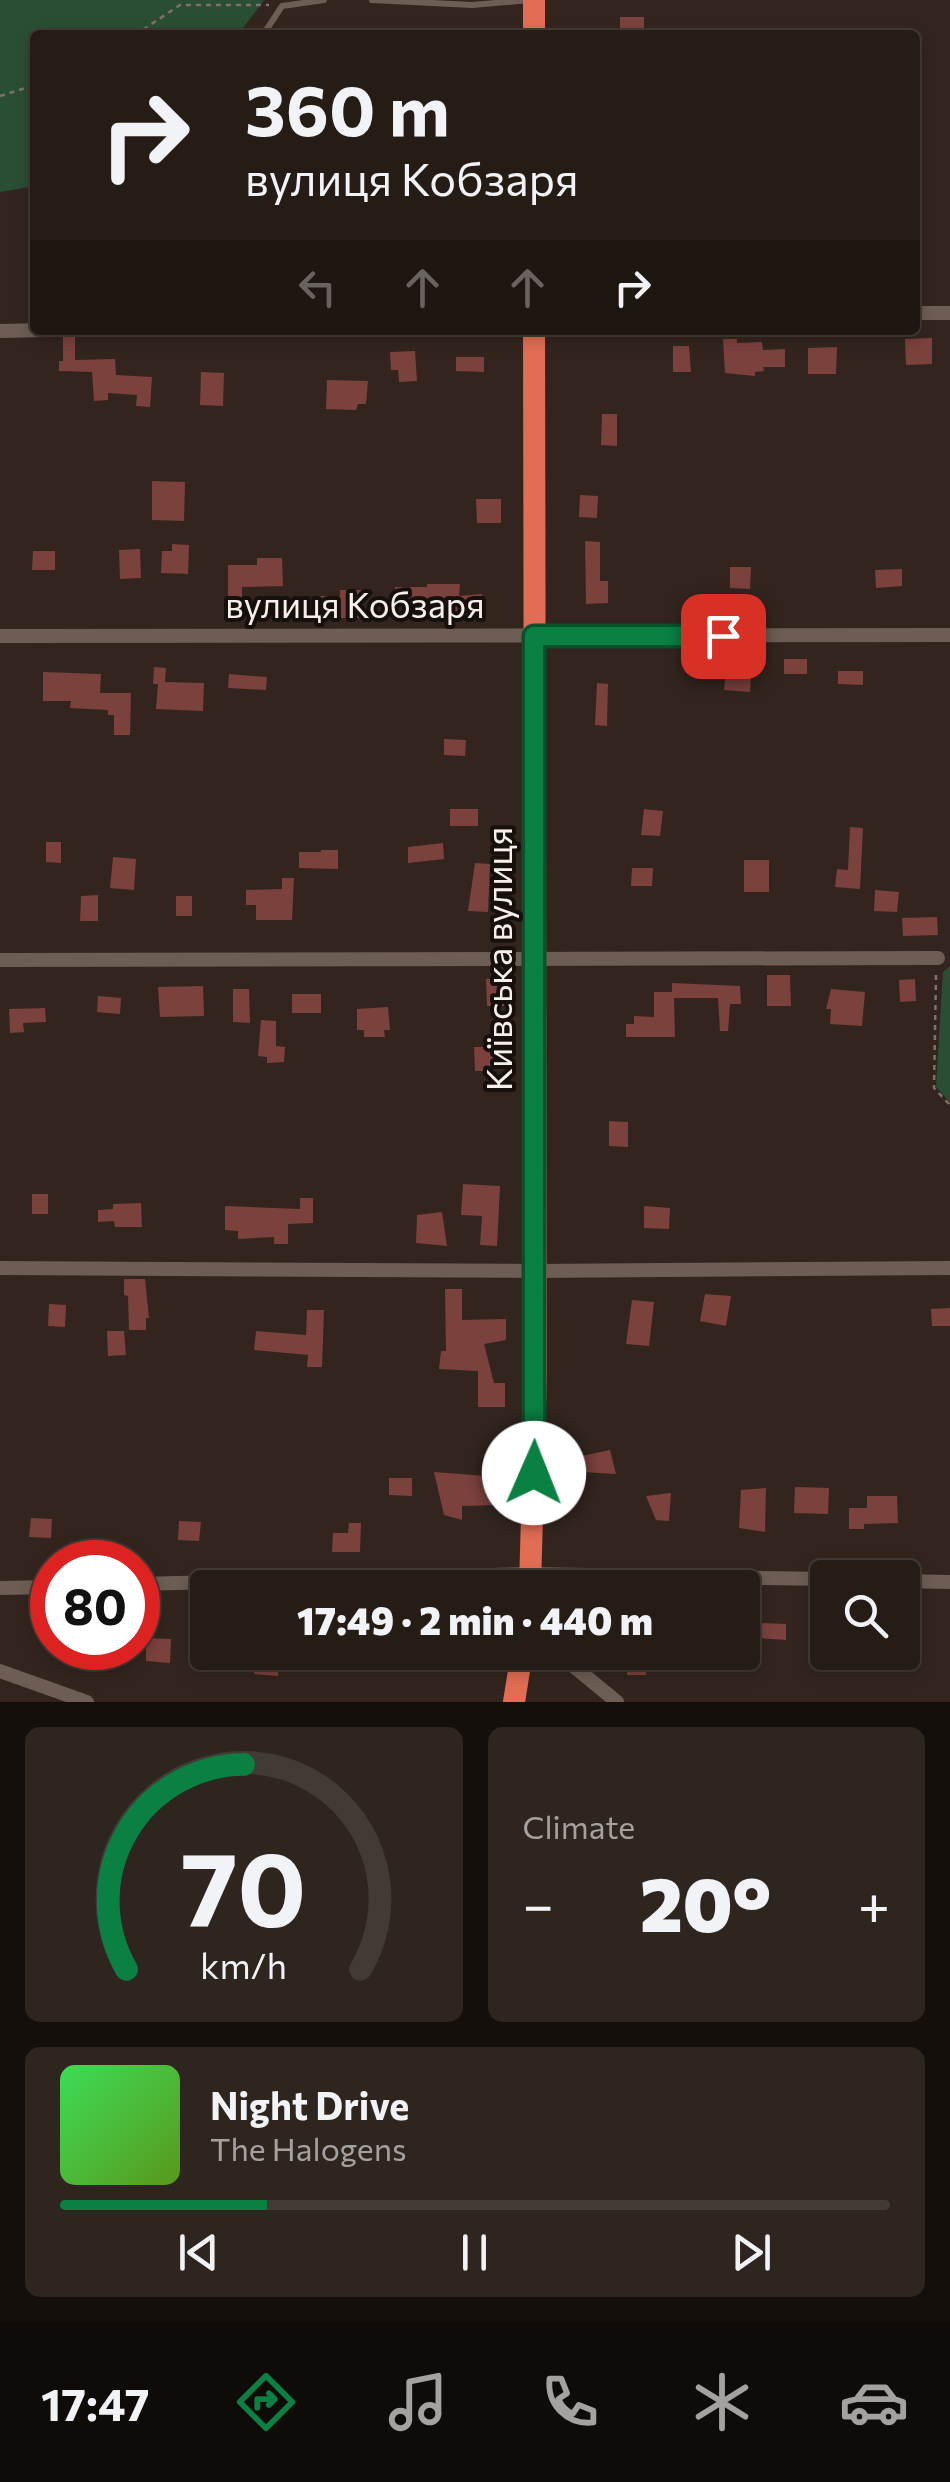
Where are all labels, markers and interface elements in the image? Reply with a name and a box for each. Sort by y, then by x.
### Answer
text: 360 m [245,65,450,150]
icon: right [80,70,210,200]
text: вулиця Кобзаря [245,150,579,205]
icon: left [290,260,345,315]
icon: ahead [395,260,450,315]
icon: ahead [500,260,555,315]
icon: right [605,260,660,315]
street label: вулиця Кобзаря [225,582,485,625]
pin [681,594,766,679]
icon: arrive [696,609,751,664]
street label: Київська вулиця [476,827,519,1091]
position arrow [482,1421,586,1525]
speed limit sign: 80 [30,1540,160,1670]
map controls [810,1560,920,1670]
button: search [810,1560,920,1670]
text: 17:49 · 2 min · 440 m [297,1596,653,1643]
text: Climate [523,1806,635,1846]
text: 70 [181,1821,307,1948]
text: 20° [640,1856,772,1947]
text: − [523,1869,554,1936]
text: + [858,1869,890,1936]
text: km/h [200,1943,287,1986]
text: Night Drive [210,2081,409,2128]
text: The Halogens [210,2128,407,2168]
icon: previous [171,2225,226,2280]
icon: pause [447,2225,502,2280]
icon: next [724,2225,779,2280]
icon: directions [231,2367,301,2437]
icon: music [383,2367,453,2437]
icon: phone [535,2367,605,2437]
icon: climate [687,2367,757,2437]
icon: car [839,2367,909,2437]
text: 17:47 [41,2375,149,2430]

